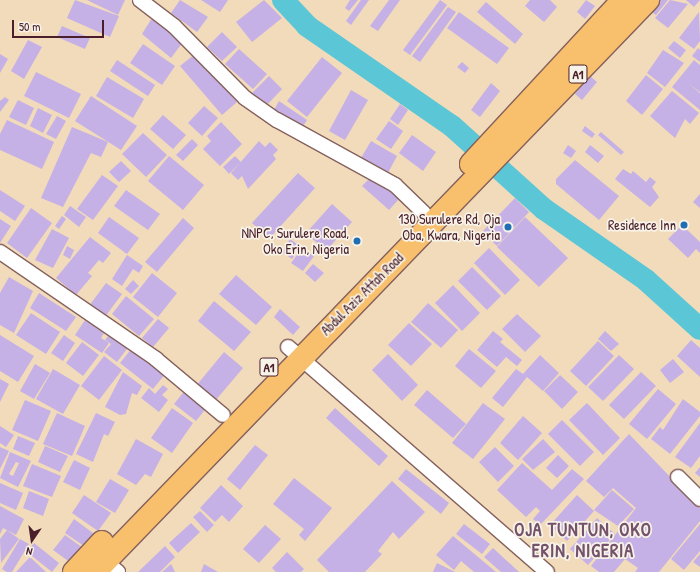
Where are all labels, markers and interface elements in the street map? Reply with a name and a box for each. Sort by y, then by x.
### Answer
scale bar [14,12,106,38]
text: 50 m [19,18,40,35]
road number: A1 [568,63,588,85]
place label: 130 Surulere Rd, Oja Oba, Kwara, Nigeria [398,211,500,244]
place label: Residence Inn [608,217,676,233]
marker: Residence Inn [679,220,689,230]
marker: 130 Surulere Rd, Oja Oba, Kwara, Nigeria [503,222,513,232]
place label: NNPC, Surulere Road, Oko Erin, Nigeria [241,225,349,258]
marker: NNPC, Surulere Road, Oko Erin, Nigeria [352,236,362,246]
street label: Abdul Aziz Attah Road [317,249,407,339]
road number: A1 [259,356,279,378]
north arrow [12,520,52,560]
district label: OJA TUNTUN, OKO ERIN, NIGERIA [514,520,652,562]
text: N [25,544,34,559]

